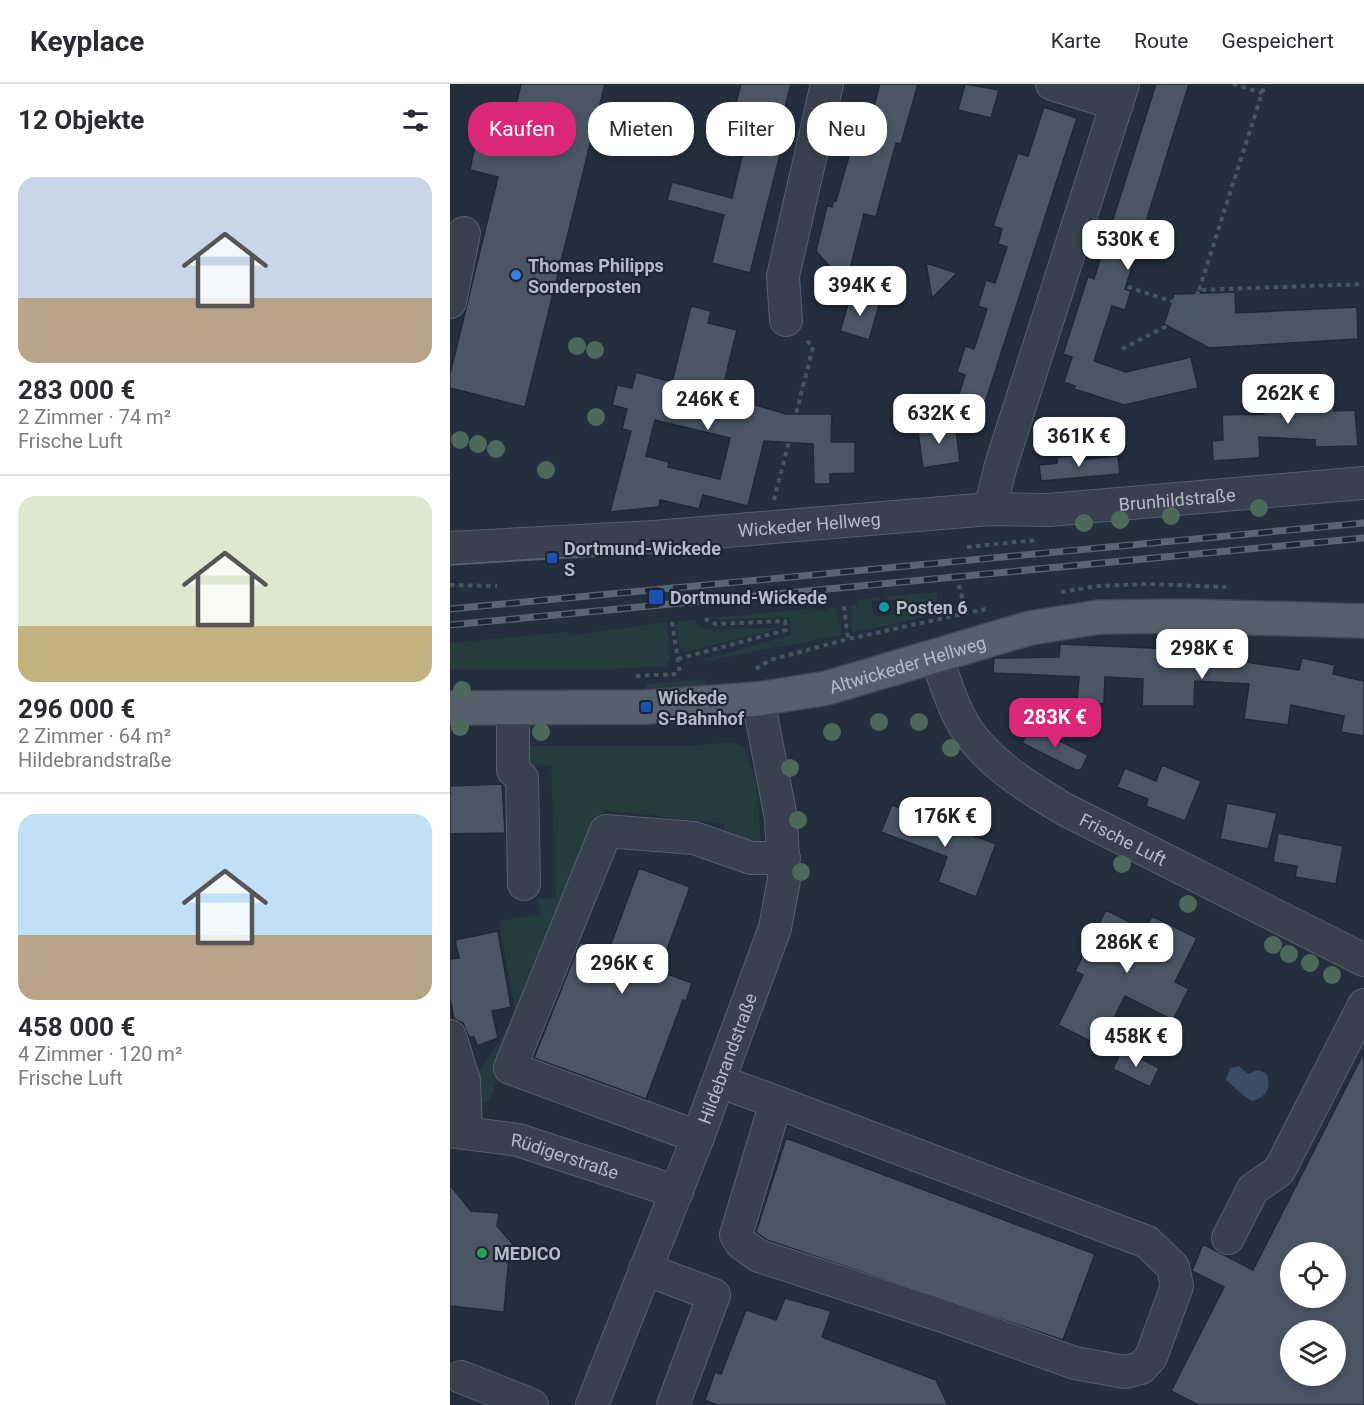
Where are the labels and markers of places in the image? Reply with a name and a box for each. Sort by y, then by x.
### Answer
pin: 530K € [1079,220,1177,271]
place label: Thomas Philipps Sonderposten [528,255,664,297]
pin: 394K € [811,266,909,317]
marker: Thomas Philipps Sonderposten [509,268,523,282]
pin: 262K € [1239,374,1337,425]
pin: 246K € [659,380,757,431]
pin: 632K € [890,394,988,445]
pin: 361K € [1030,417,1128,468]
place label: Dortmund-Wickede S [564,538,721,580]
marker: Dortmund-Wickede S [545,551,559,565]
place label: Dortmund-Wickede [670,587,827,608]
marker: Dortmund-Wickede [647,588,665,606]
place label: Posten 6 [896,597,968,618]
marker: Posten 6 [877,600,891,614]
pin: 298K € [1153,629,1251,680]
place label: Wickede S-Bahnhof [658,687,745,729]
pin: 283K € [1006,698,1104,749]
marker: Wickede S-Bahnhof [639,700,653,714]
pin: 176K € [896,797,994,848]
pin: 286K € [1078,923,1176,974]
pin: 296K € [573,944,671,995]
pin: 458K € [1087,1017,1185,1068]
place label: MEDICO [494,1243,561,1264]
marker: MEDICO [475,1246,489,1260]

